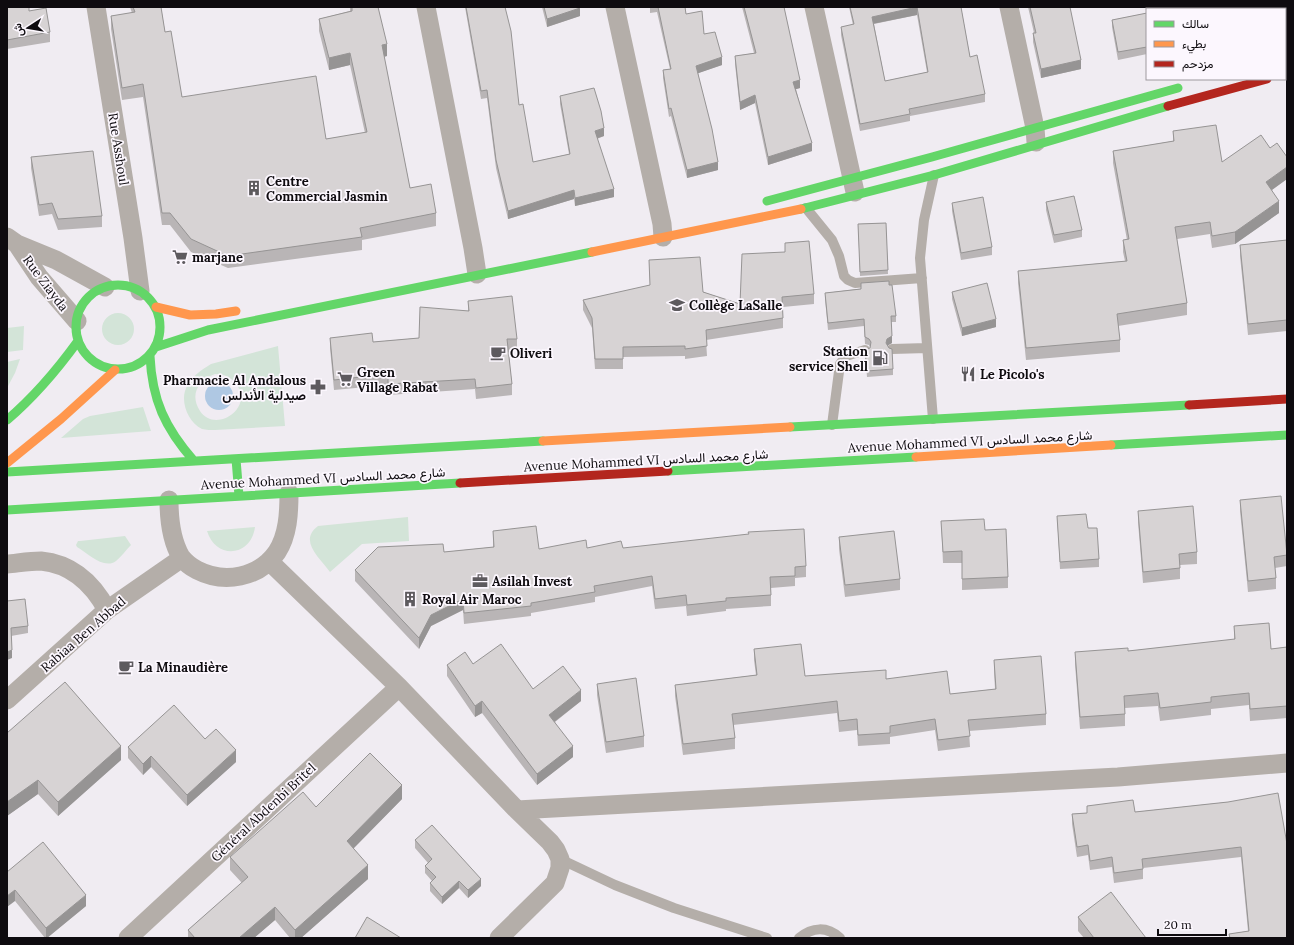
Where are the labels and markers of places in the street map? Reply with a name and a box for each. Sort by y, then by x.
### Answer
place label: Centre Commercial Jasmin [266,173,388,205]
building icon: Centre Commercial Jasmin [245,179,263,197]
supermarket icon: marjane [171,248,189,266]
place label: marjane [192,249,243,266]
school or university icon: Collège LaSalle [668,296,686,314]
place label: Collège LaSalle [689,297,782,314]
place label: Station service Shell [789,343,869,375]
cafe icon: Oliveri [489,344,507,362]
place label: Oliveri [510,345,552,362]
fuel station icon: Station service Shell [871,349,889,367]
place label: Green Village Rabat [357,364,439,396]
restaurant icon: Le Picolo's [959,365,977,383]
place label: Le Picolo's [980,366,1045,383]
supermarket icon: Green Village Rabat [336,370,354,388]
place label: Pharmacie Al Andalous صيدلية الأندلس [163,372,306,404]
pharmacy icon: Pharmacie Al Andalous صيدلية الأندلس [309,378,327,396]
office icon: Asilah Invest [471,572,489,590]
place label: Asilah Invest [492,573,573,590]
building icon: Royal Air Maroc [401,590,419,608]
place label: Royal Air Maroc [422,591,522,608]
cafe icon: La Minaudière [117,658,135,676]
place label: La Minaudière [138,659,228,676]

